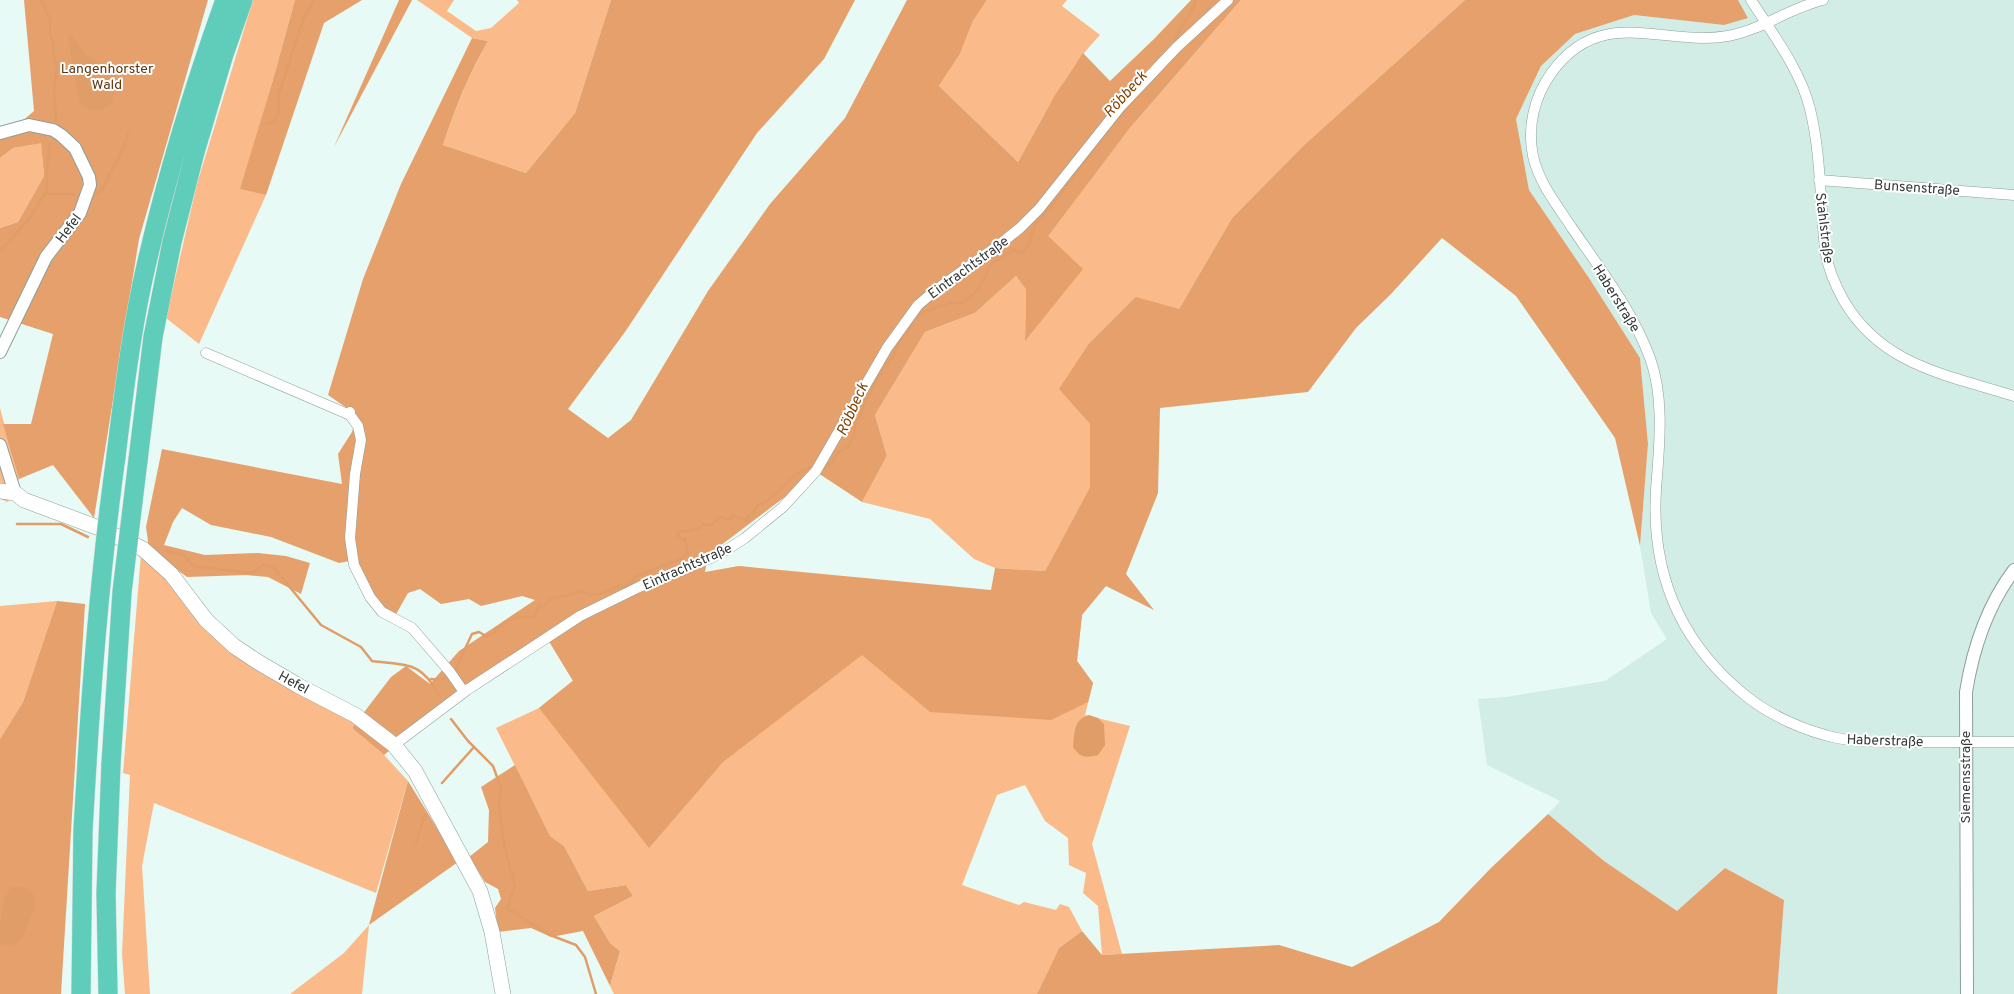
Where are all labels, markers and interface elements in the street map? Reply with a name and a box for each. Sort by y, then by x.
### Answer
park label: Langenhorster Wald [61,61,154,94]
water label: Röbbeck [1100,67,1152,122]
street label: Bunsenstraße [1873,177,1960,200]
street label: Stahlstraße [1811,192,1836,265]
street label: Hefel [53,211,86,247]
street label: Eintrachtstraße [925,233,1013,303]
street label: Haberstraße [1588,262,1643,336]
water label: Röbbeck [833,380,874,439]
street label: Eintrachtstraße [640,540,735,595]
street label: Hefel [275,668,312,698]
street label: Siemensstraße [1958,731,1975,823]
street label: Haberstraße [1846,732,1924,751]

